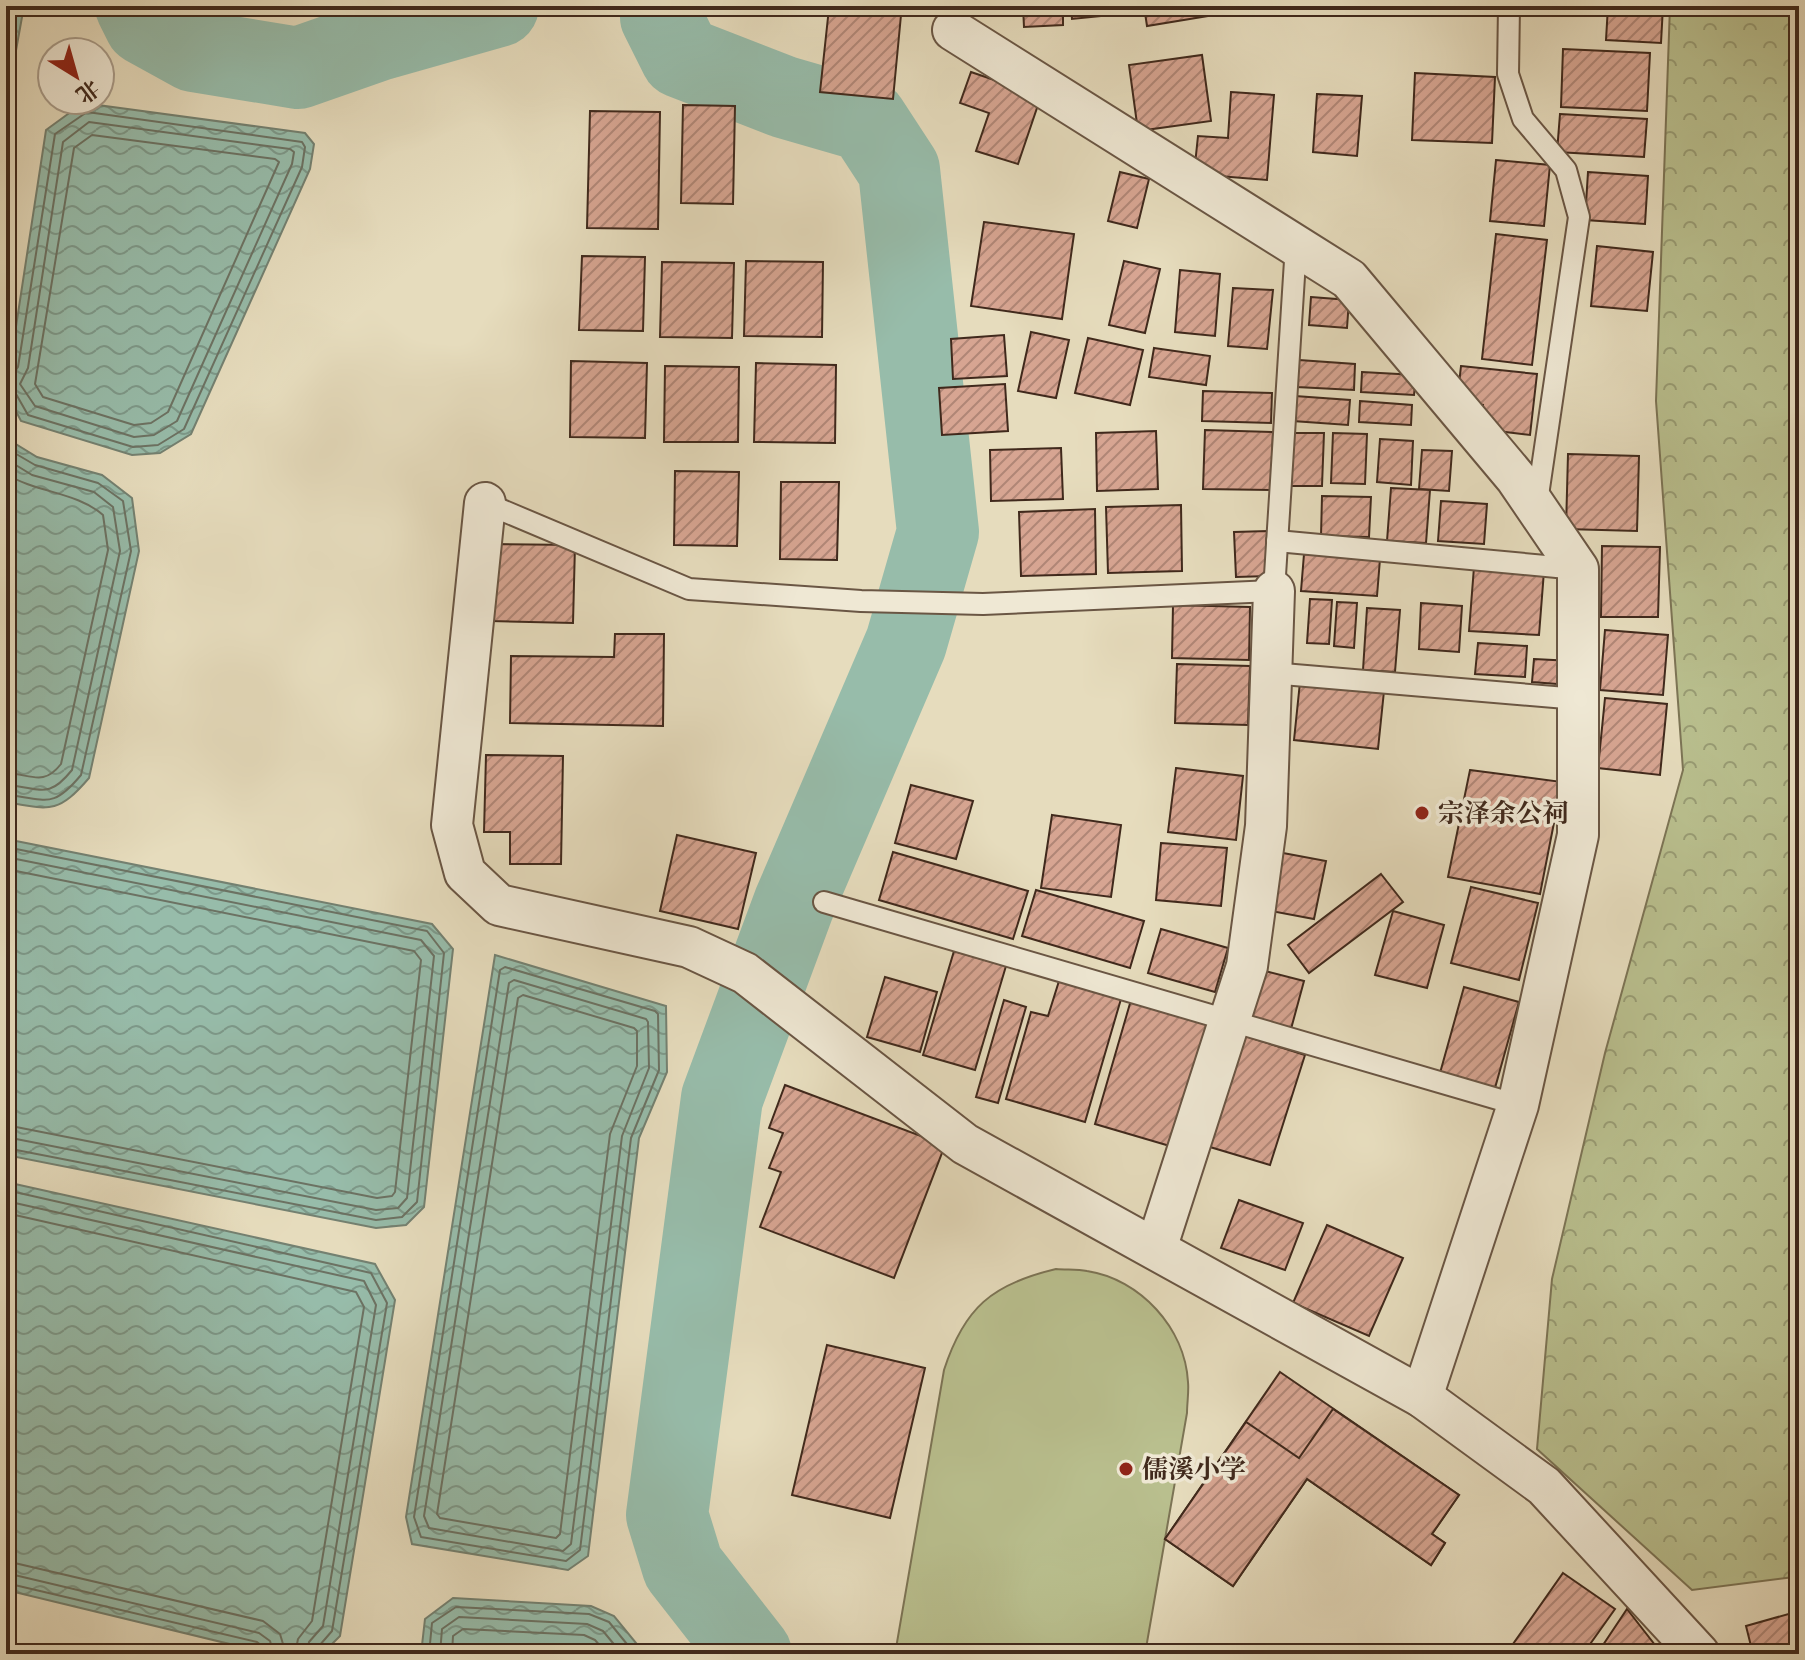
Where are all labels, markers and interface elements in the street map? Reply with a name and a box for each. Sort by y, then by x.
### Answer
north arrow [36,36,116,116]
text: 北 [70,73,105,110]
place label: 宗泽余公祠 [1438,796,1568,830]
marker: 宗泽余公祠 [1413,804,1431,822]
place label: 儒溪小学 [1142,1452,1246,1486]
marker: 儒溪小学 [1117,1460,1135,1478]

